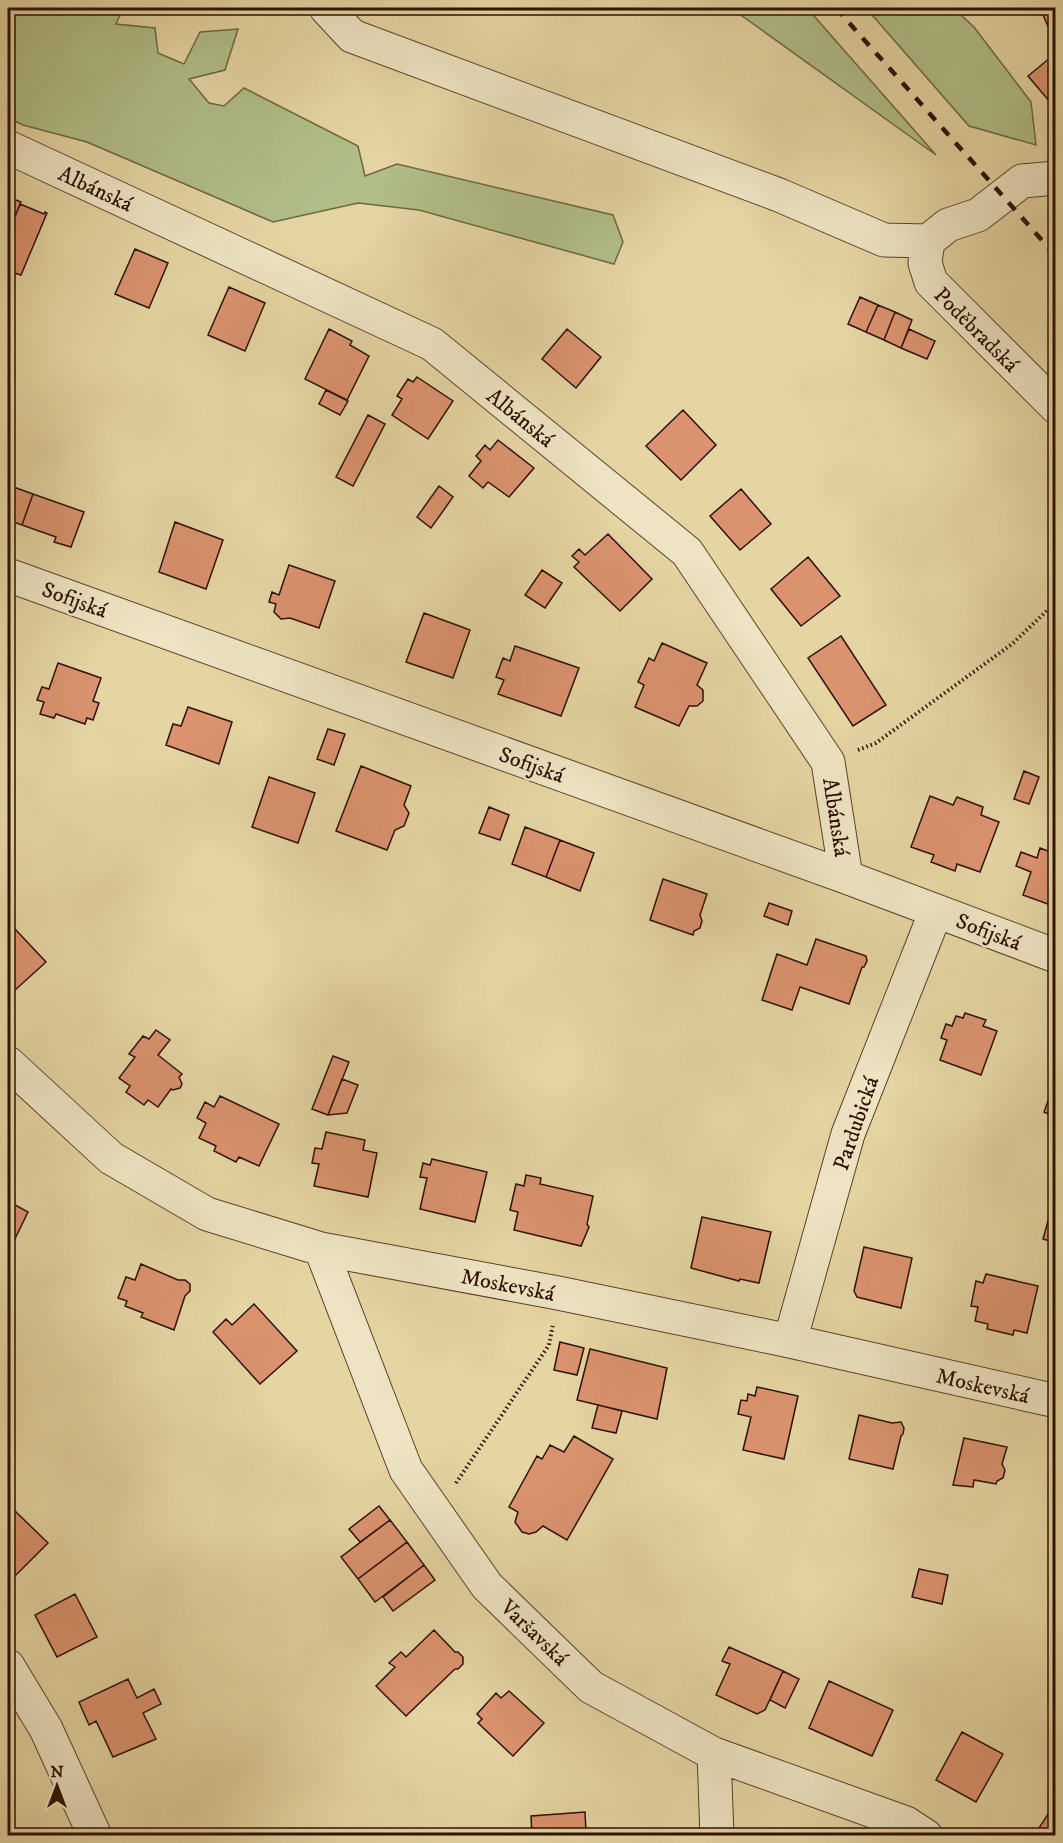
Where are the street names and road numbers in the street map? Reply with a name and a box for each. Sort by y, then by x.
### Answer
street label: Albánská [54,160,138,219]
street label: Poděbradská [928,282,1025,379]
street label: Albánská [481,383,560,454]
street label: Sofijská [38,576,111,625]
street label: Sofijská [495,741,568,790]
street label: Albánská [816,776,855,859]
street label: Sofijská [952,908,1025,957]
street label: Pardubická [828,1072,885,1174]
street label: Moskevská [459,1263,558,1308]
street label: Moskevská [933,1363,1033,1410]
street label: Varšavská [494,1593,574,1672]

